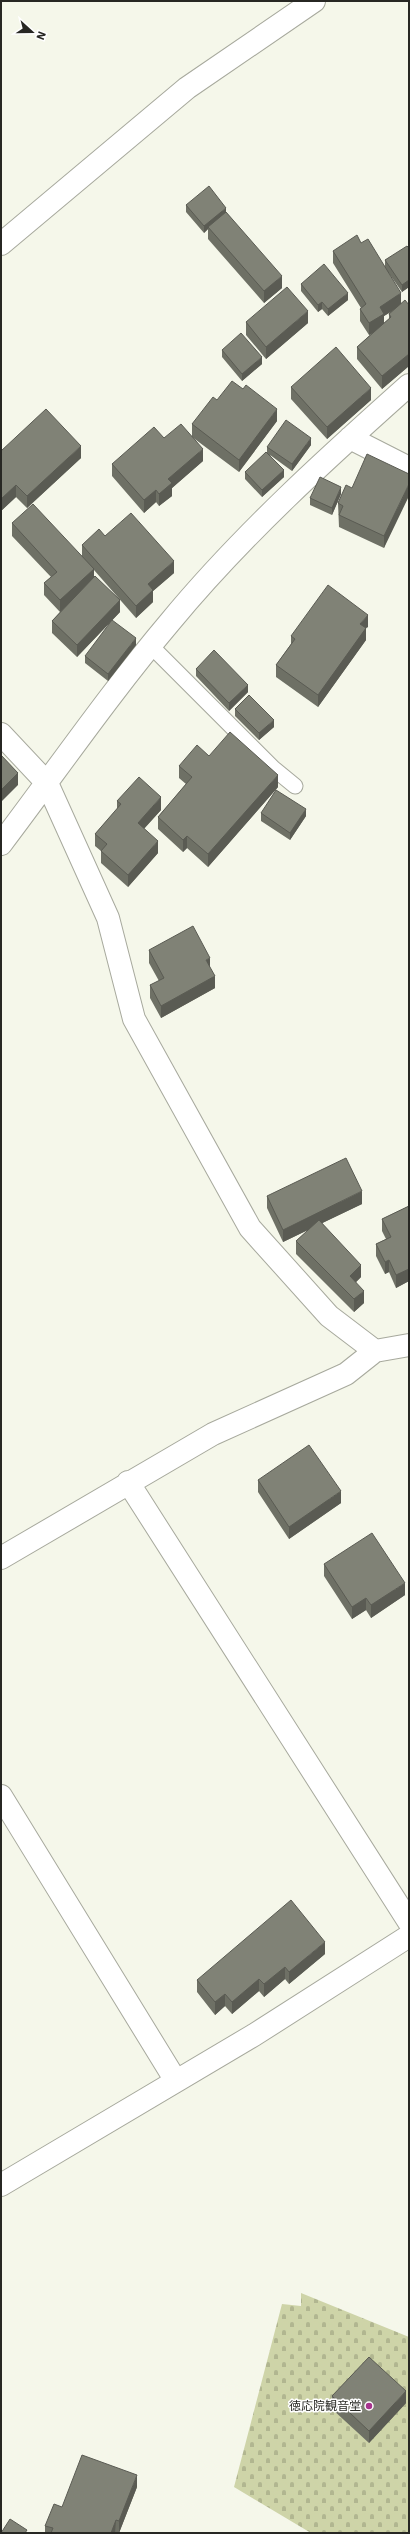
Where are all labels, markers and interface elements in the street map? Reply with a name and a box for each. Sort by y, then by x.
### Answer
north arrow [12,12,52,52]
text: N [33,29,49,42]
place label: 徳応院観音堂 [289,2398,361,2413]
marker: 徳応院観音堂 [364,2401,374,2411]

